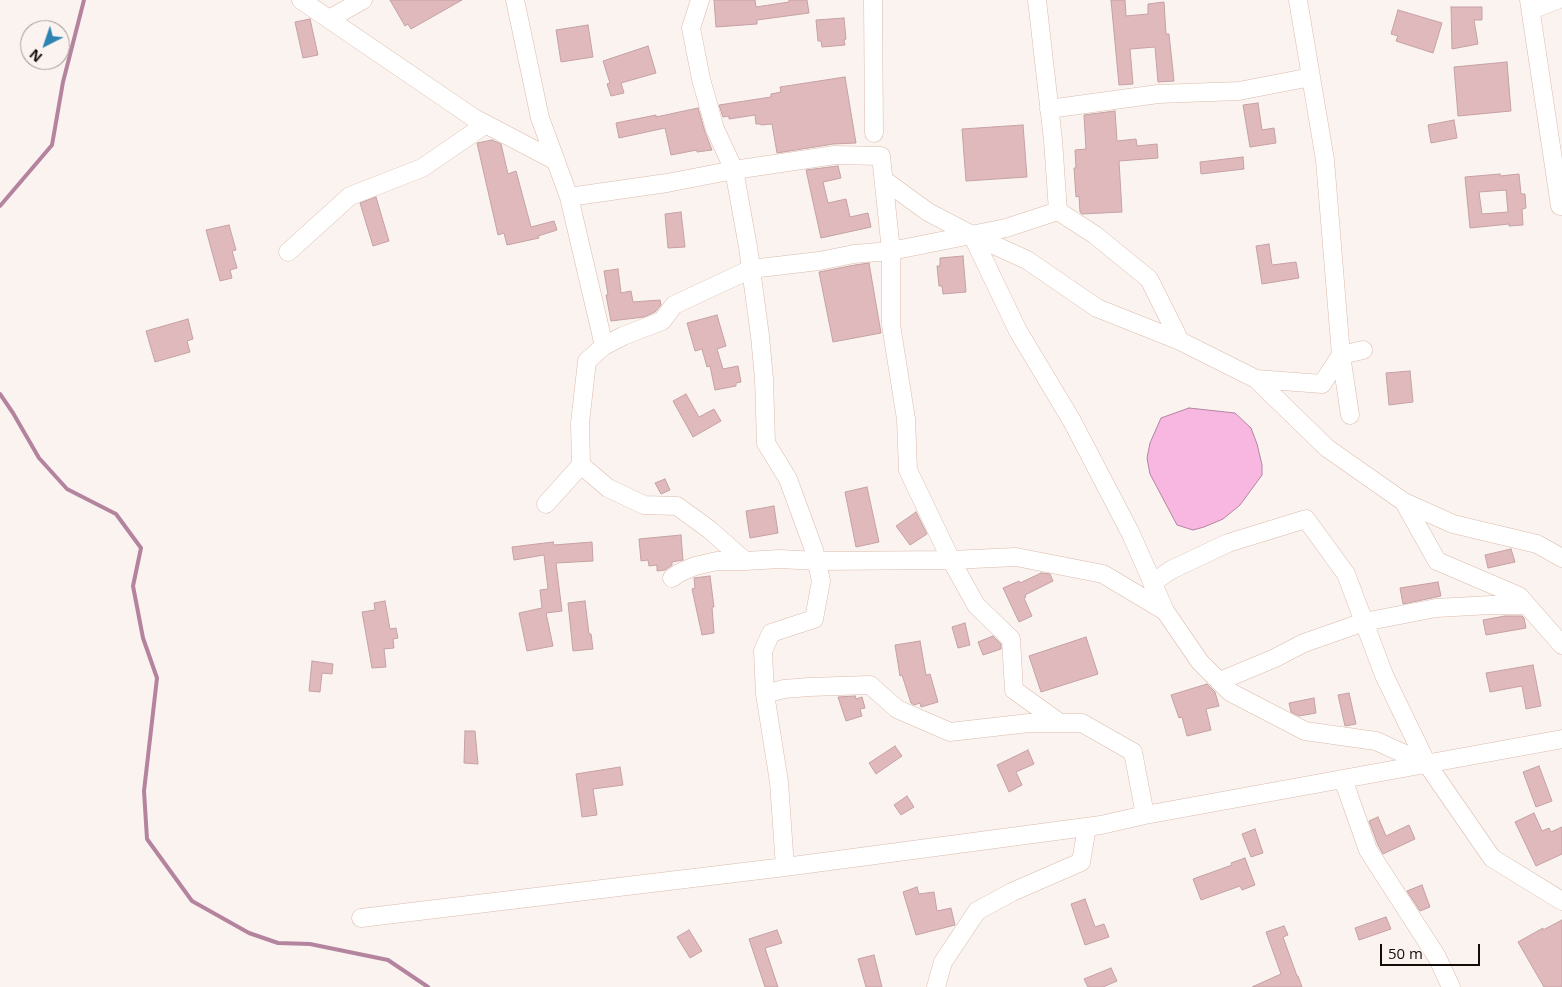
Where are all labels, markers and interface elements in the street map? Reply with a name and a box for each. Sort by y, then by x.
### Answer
north arrow [20,20,70,70]
text: N [25,45,46,67]
scale bar [1382,934,1482,966]
text: 50 m [1388,943,1423,963]

